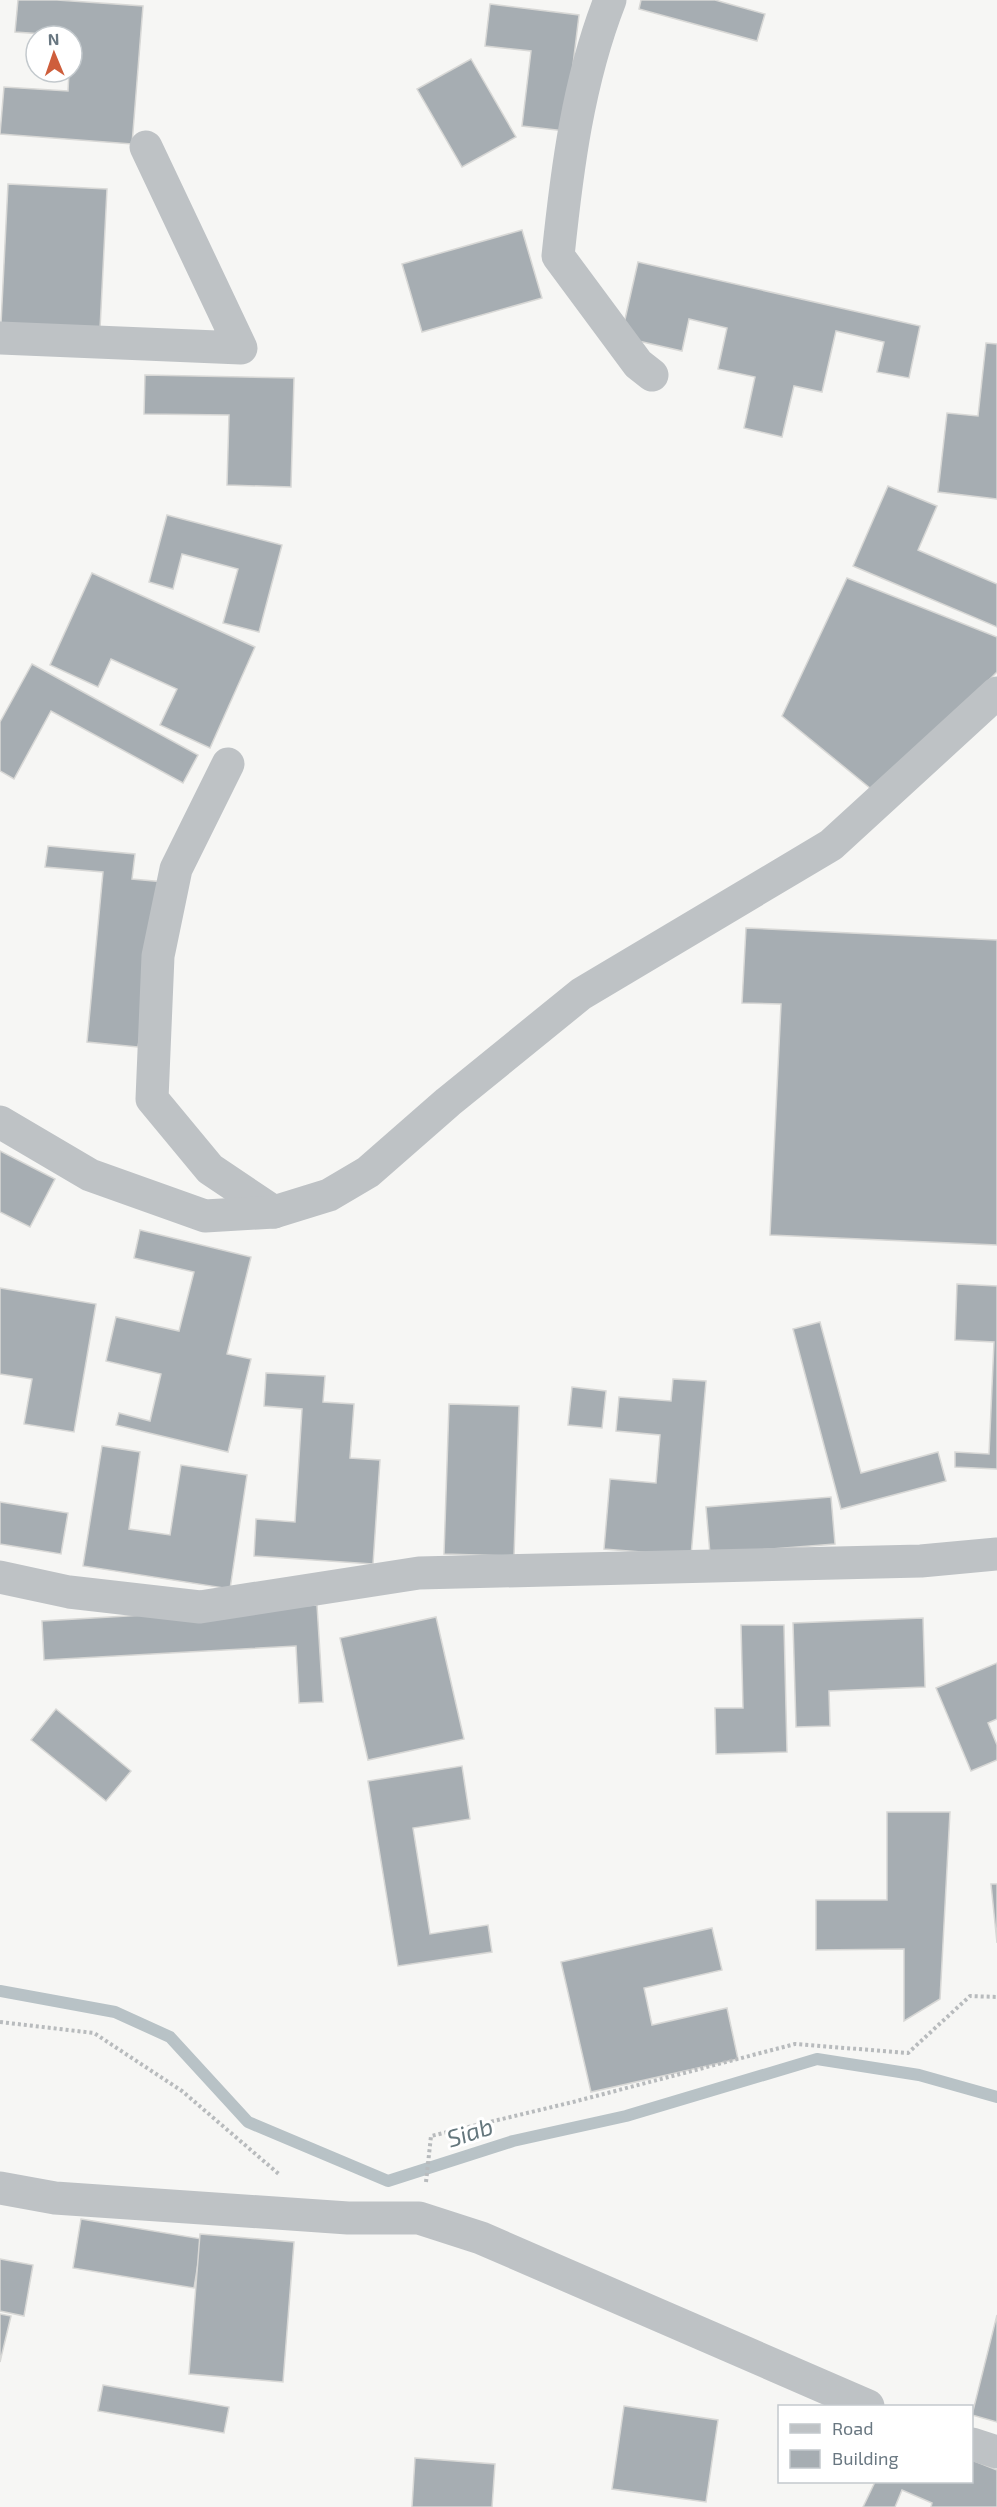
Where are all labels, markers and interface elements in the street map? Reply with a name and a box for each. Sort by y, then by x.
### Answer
north arrow [24,24,84,84]
text: N [47,29,60,48]
water label: Siab [443,2111,496,2153]
legend [778,2405,973,2483]
text: Road [832,2417,873,2439]
text: Building [832,2447,899,2469]

